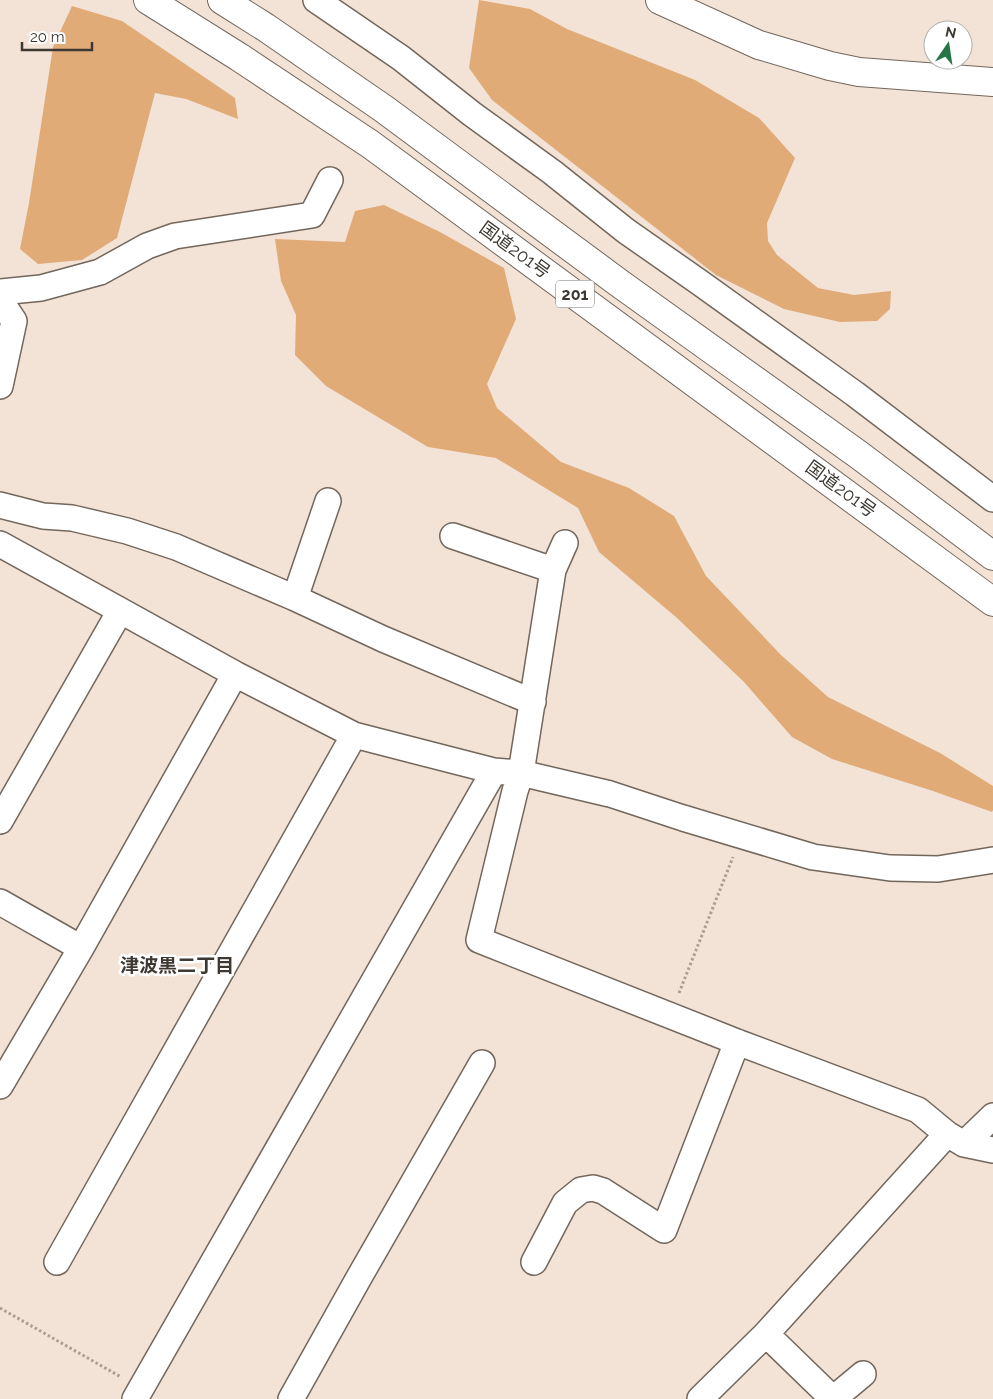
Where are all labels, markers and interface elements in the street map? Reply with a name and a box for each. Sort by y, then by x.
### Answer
scale bar [22,20,92,52]
north arrow [923,20,973,70]
text: N [944,23,958,41]
text: 20 m [30,28,65,46]
street label: 国道201号 [476,217,555,282]
road number: 201 [556,280,594,308]
street label: 国道201号 [802,456,881,521]
district label: 津波黒二丁目 [120,954,234,976]

